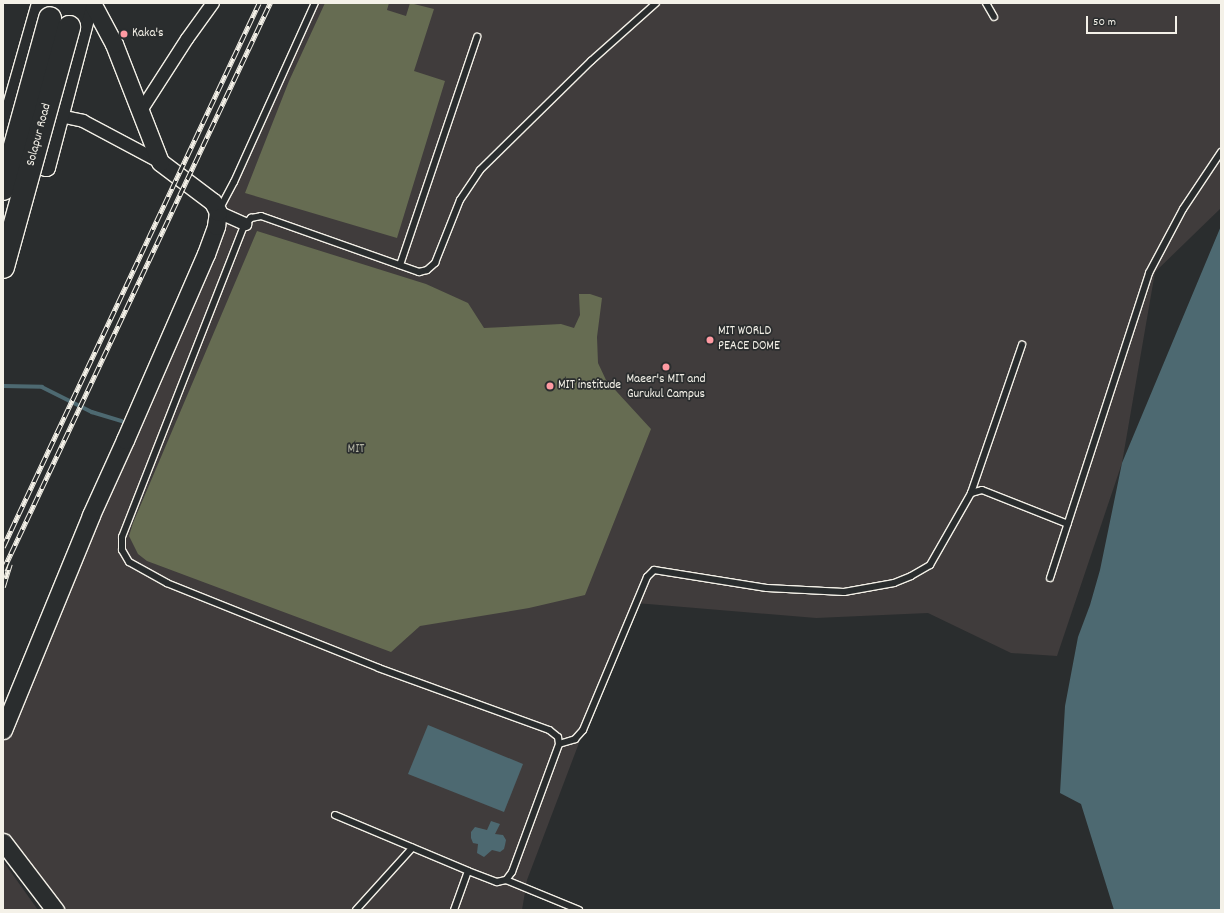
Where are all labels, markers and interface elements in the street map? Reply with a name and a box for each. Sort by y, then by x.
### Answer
scale bar [1088,8,1179,34]
text: 50 m [1093,14,1116,31]
place label: Kaka's [132,26,164,42]
marker: Kaka's [119,29,129,39]
street label: Solapur Road [24,102,56,168]
place label: MIT WORLD PEACE DOME [718,325,780,356]
marker: MIT WORLD PEACE DOME [705,335,715,345]
marker: Maeer's MIT and Gurukul Campus [661,362,671,372]
place label: Maeer's MIT and Gurukul Campus [626,373,706,404]
place label: MIT institude [558,378,621,394]
marker: MIT institude [545,381,555,391]
park label: MIT [348,442,364,458]

